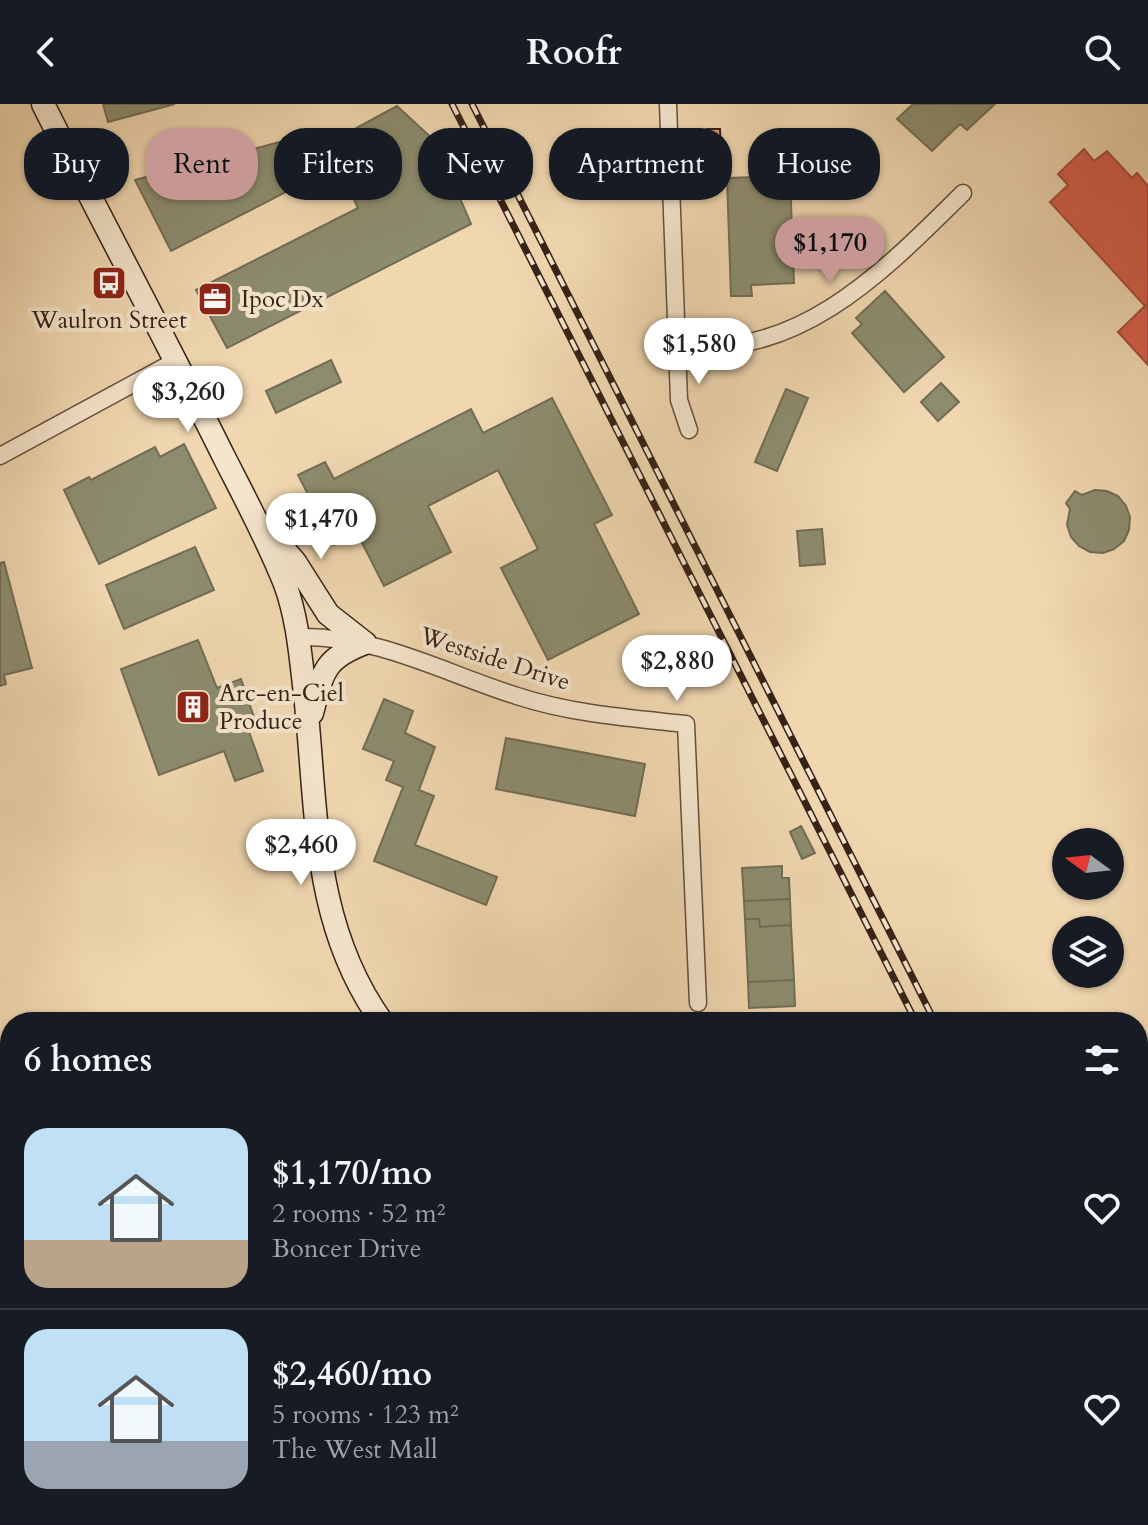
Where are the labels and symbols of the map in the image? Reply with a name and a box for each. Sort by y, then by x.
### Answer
pin: $1,170 [765,217,895,285]
bus stop icon: Waulron Street [90,264,128,302]
office icon: Ipoc Dx [196,280,234,318]
place label: Ipoc Dx [241,283,324,316]
place label: Waulron Street [30,304,187,337]
pin: $1,580 [634,318,764,386]
pin: $3,260 [123,366,253,434]
pin: $1,470 [256,493,386,561]
street label: Westside Drive [415,619,574,699]
pin: $2,880 [612,635,742,703]
place label: Arc-en-Ciel Produce [219,677,344,738]
building icon: Arc-en-Ciel Produce [174,688,212,726]
pin: $2,460 [236,819,366,887]
north arrow [1052,828,1124,900]

